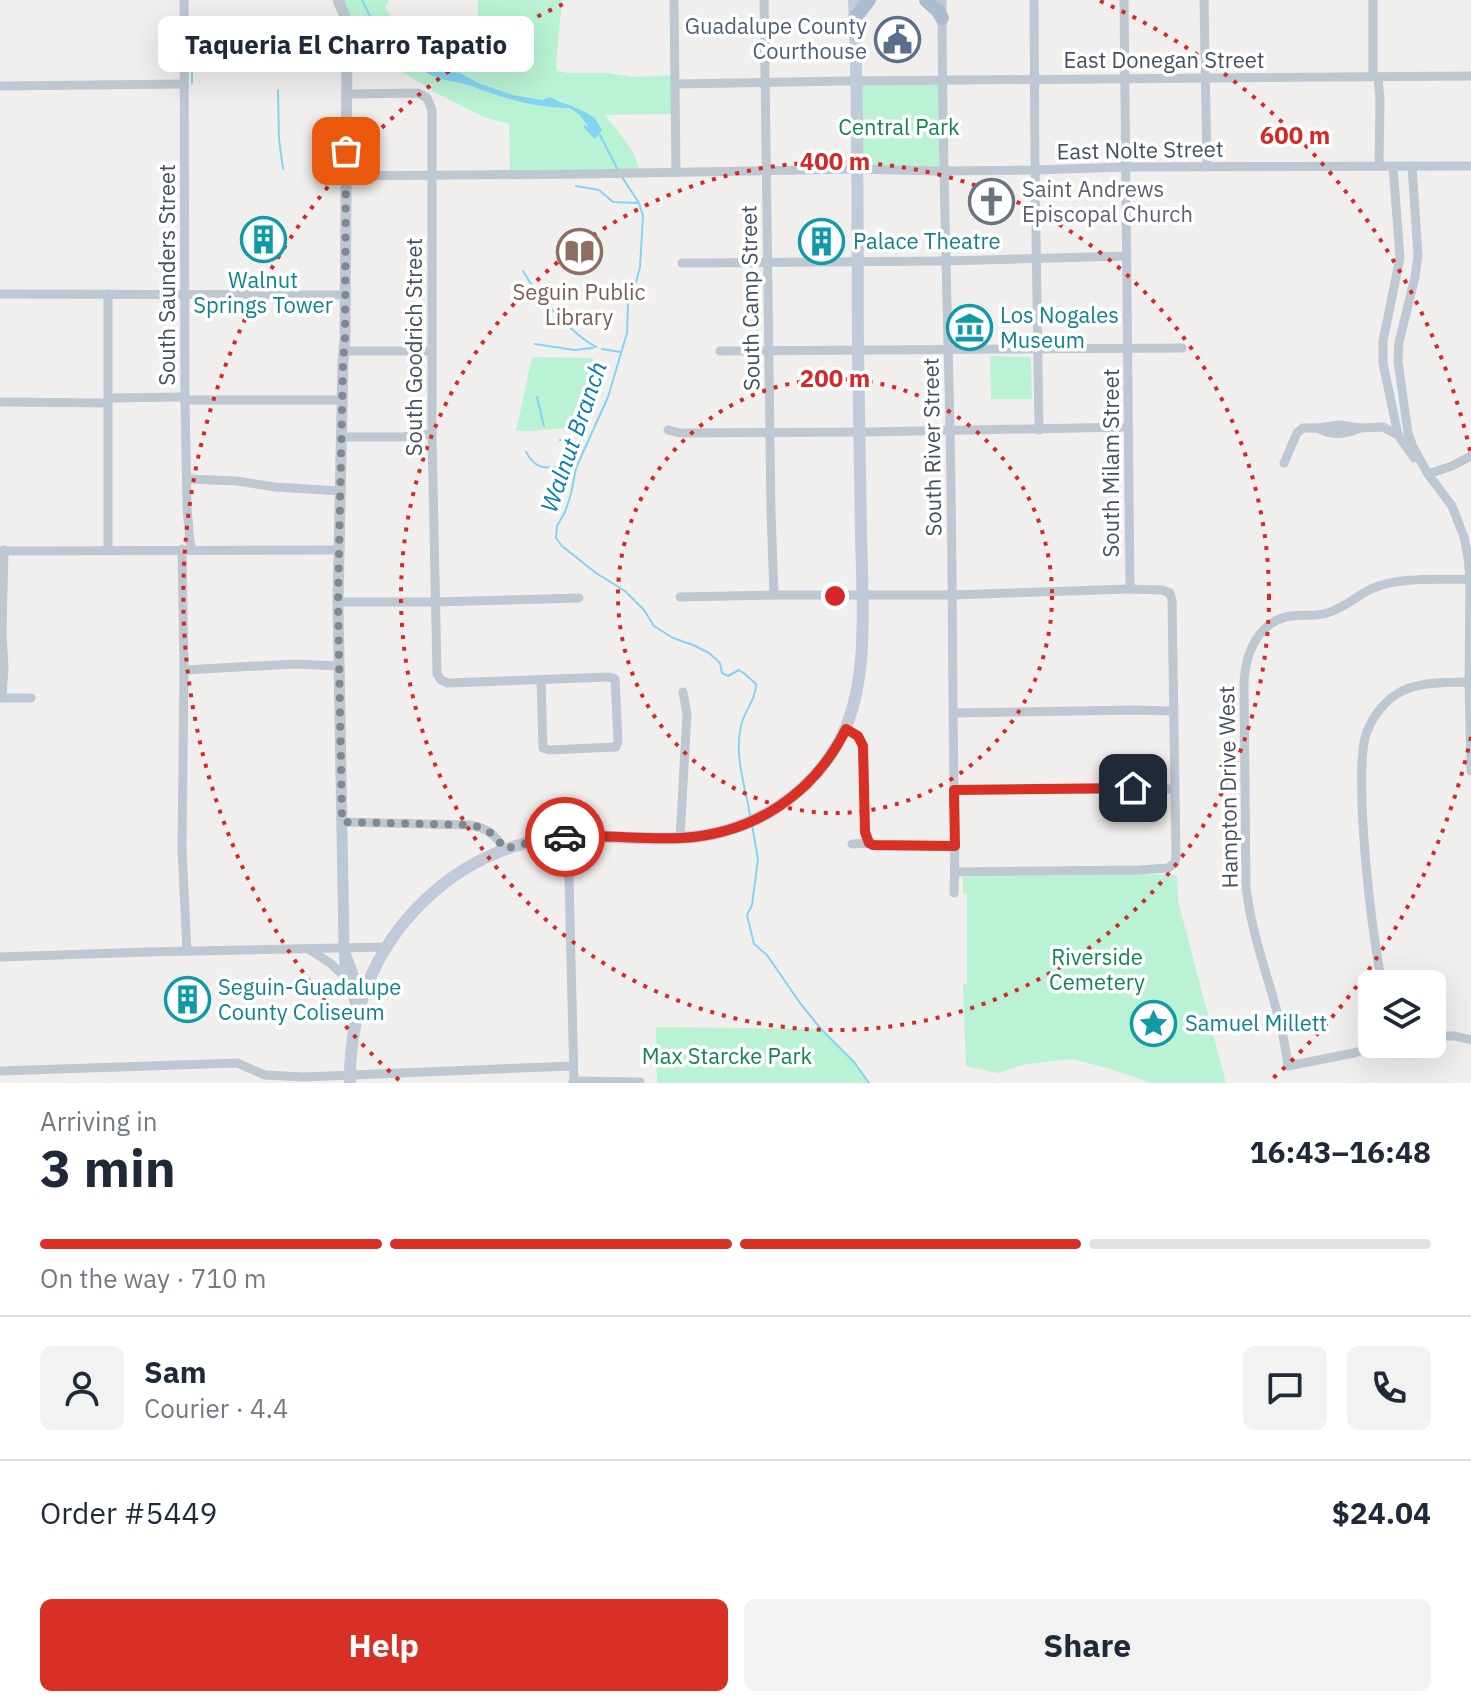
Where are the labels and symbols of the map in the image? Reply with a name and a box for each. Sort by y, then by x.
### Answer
place label: Guadalupe County Courthouse [685,11,867,65]
callout: Taqueria El Charro Tapatio [158,15,534,71]
public building icon: Guadalupe County Courthouse [874,15,922,63]
street label: East Donegan Street [1063,45,1265,74]
park label: Central Park [838,112,960,141]
pin [312,117,380,185]
text: 600 m [1260,119,1330,151]
street label: East Nolte Street [1056,134,1224,165]
text: 400 m [800,145,870,177]
street label: South Saunders Street [152,164,181,386]
place label: Saint Andrews Episcopal Church [1022,174,1193,228]
church icon: Saint Andrews Episcopal Church [967,178,1015,226]
street label: South Camp Street [733,205,766,391]
building icon: Walnut Springs Tower [239,215,287,263]
building icon: Palace Theatre [798,217,846,265]
place label: Palace Theatre [853,226,1000,255]
library icon: Seguin Public Library [555,227,603,275]
street label: South Goodrich Street [399,238,428,456]
place label: Walnut Springs Tower [193,265,333,319]
place label: Seguin Public Library [512,277,646,331]
place label: Los Nogales Museum [1000,300,1119,354]
museum icon: Los Nogales Museum [945,304,993,352]
water label: Walnut Branch [532,357,614,516]
street label: South River Street [915,357,948,537]
text: 200 m [800,362,870,394]
street label: South Milam Street [1096,369,1125,557]
centre of rings [821,582,849,610]
street label: Hampton Drive West [1211,685,1244,889]
pin [1099,754,1167,822]
courier [525,797,605,877]
park label: Riverside Cemetery [1049,942,1145,996]
place label: Seguin-Guadalupe County Coliseum [218,972,401,1026]
building icon: Seguin-Guadalupe County Coliseum [163,976,211,1024]
place icon: Samuel Millett [1130,999,1178,1047]
place label: Samuel Millett [1185,1008,1327,1037]
park label: Max Starcke Park [642,1041,813,1070]

